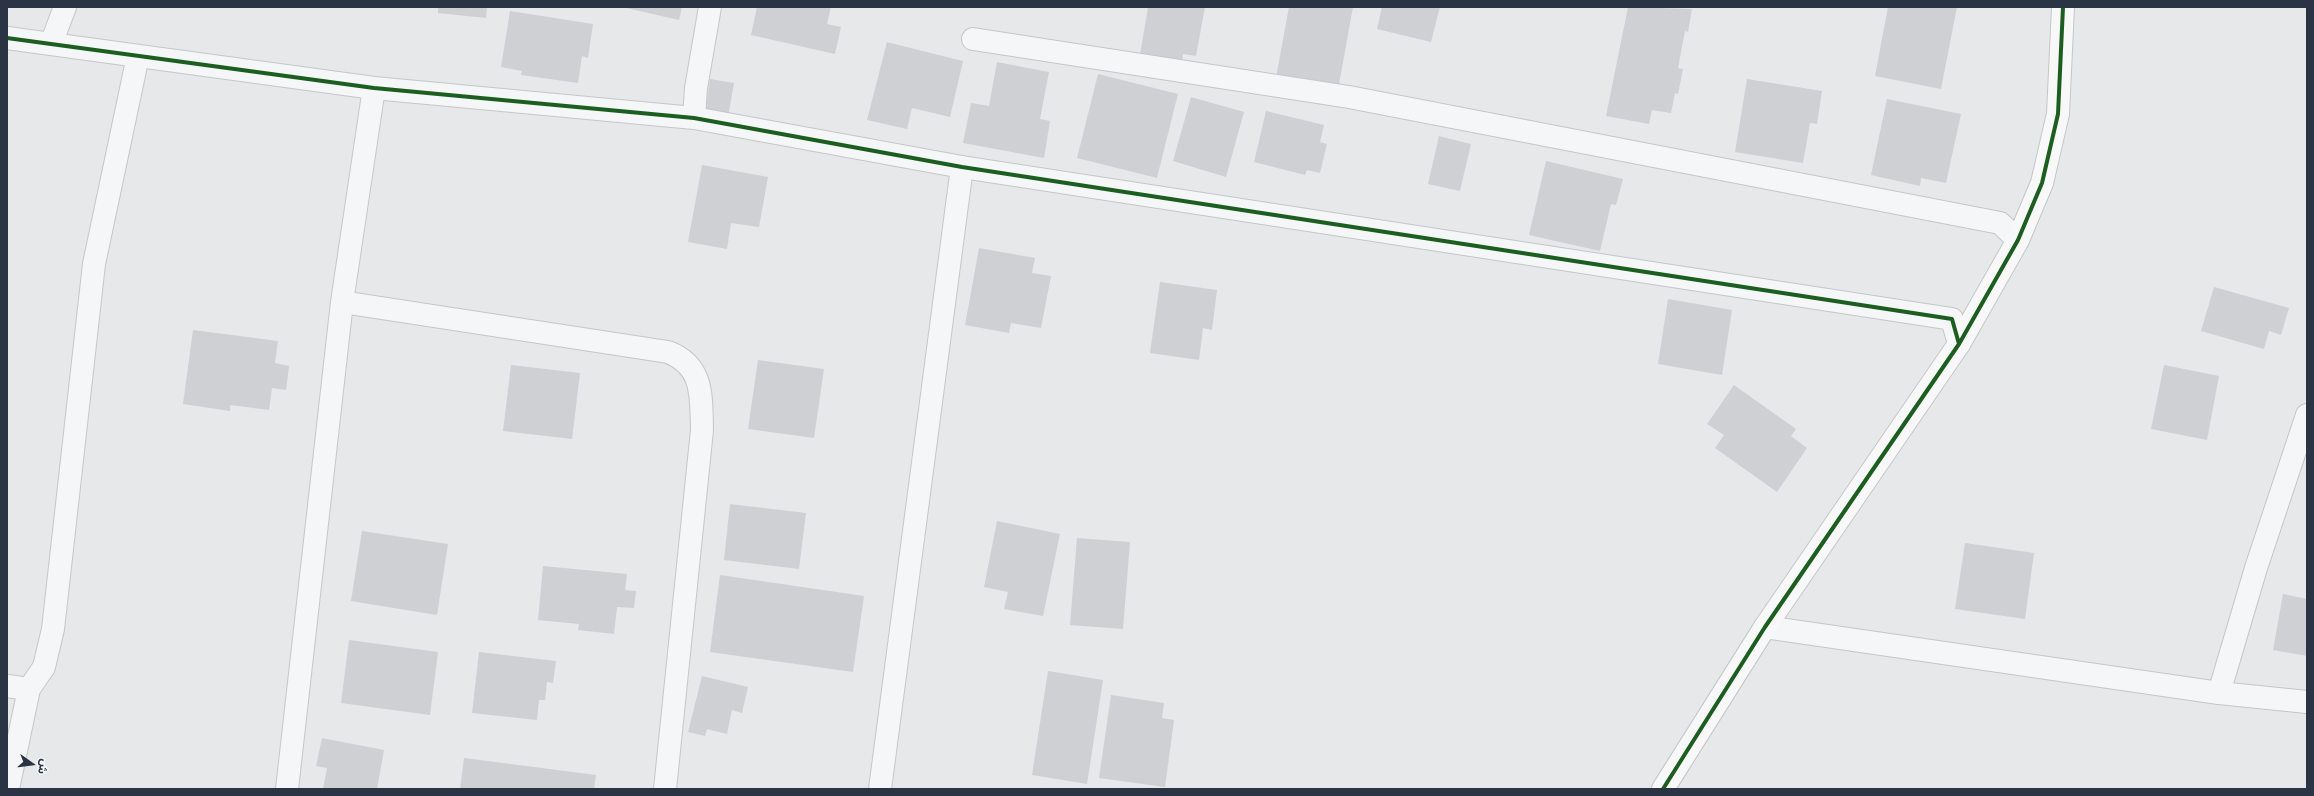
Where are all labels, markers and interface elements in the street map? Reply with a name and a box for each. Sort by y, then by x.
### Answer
north arrow [12,744,52,784]
text: ش [36,758,52,776]

